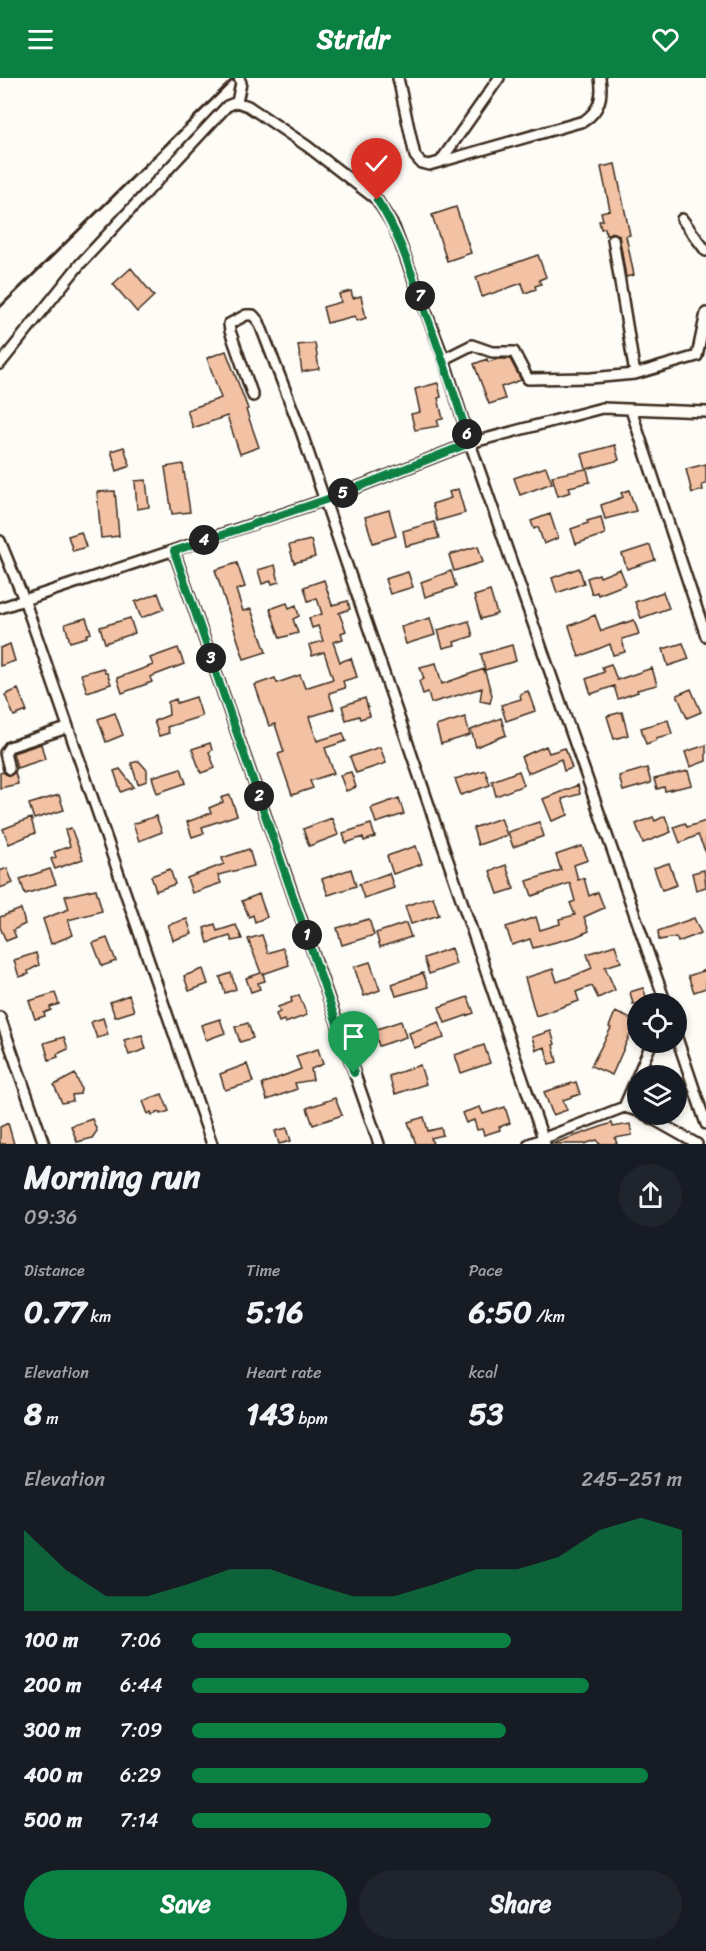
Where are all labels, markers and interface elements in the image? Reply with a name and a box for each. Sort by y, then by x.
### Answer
text: Stridr [317,15,389,63]
icon: menu [24,23,57,56]
icon: heart [649,23,682,56]
pin [351,138,402,200]
icon: check [360,147,393,180]
pin: 7 [405,281,435,311]
text: 7 [415,281,425,310]
pin: 6 [452,419,482,449]
text: 6 [462,419,472,448]
pin: 5 [328,478,358,508]
text: 5 [338,478,348,507]
pin: 4 [189,525,219,555]
text: 4 [199,525,209,554]
pin: 3 [196,643,226,673]
text: 3 [207,643,215,672]
pin: 2 [244,781,274,811]
text: 2 [254,781,264,810]
pin: 1 [292,920,322,950]
text: 1 [304,920,310,949]
map controls [627,993,687,1125]
button: locate [627,993,687,1053]
pin [328,1011,379,1073]
icon: arrive [337,1020,370,1053]
button: layers [627,1065,687,1125]
text: Morning run [24,1148,200,1206]
button: share [619,1164,682,1227]
text: 09:36 [24,1200,77,1235]
text: Distance [24,1256,85,1285]
text: Time [246,1256,280,1285]
text: Pace [469,1256,503,1285]
text: 0.77 [24,1285,86,1339]
text: 5:16 [246,1285,304,1339]
text: 6:50 [469,1285,532,1339]
text: km [86,1302,111,1331]
text: /km [532,1302,565,1331]
text: Elevation [24,1358,89,1387]
text: Heart rate [246,1358,321,1387]
text: kcal [469,1358,498,1387]
text: 8 [24,1387,42,1441]
text: 143 [246,1387,294,1441]
text: 53 [469,1387,503,1441]
text: m [42,1404,59,1433]
text: bpm [294,1404,328,1433]
text: Elevation [24,1462,105,1497]
text: 245–251 m [582,1462,682,1497]
text: 100 m [24,1623,78,1658]
text: 7:06 [120,1623,161,1658]
text: 200 m [24,1668,81,1703]
text: 6:44 [120,1668,162,1703]
text: 300 m [24,1713,81,1748]
text: 7:09 [120,1713,162,1748]
text: 400 m [24,1758,82,1793]
text: 6:29 [120,1758,161,1793]
text: 500 m [24,1803,82,1838]
text: 7:14 [120,1803,159,1838]
button: Save [24,1870,347,1939]
button: Share [359,1870,682,1939]

